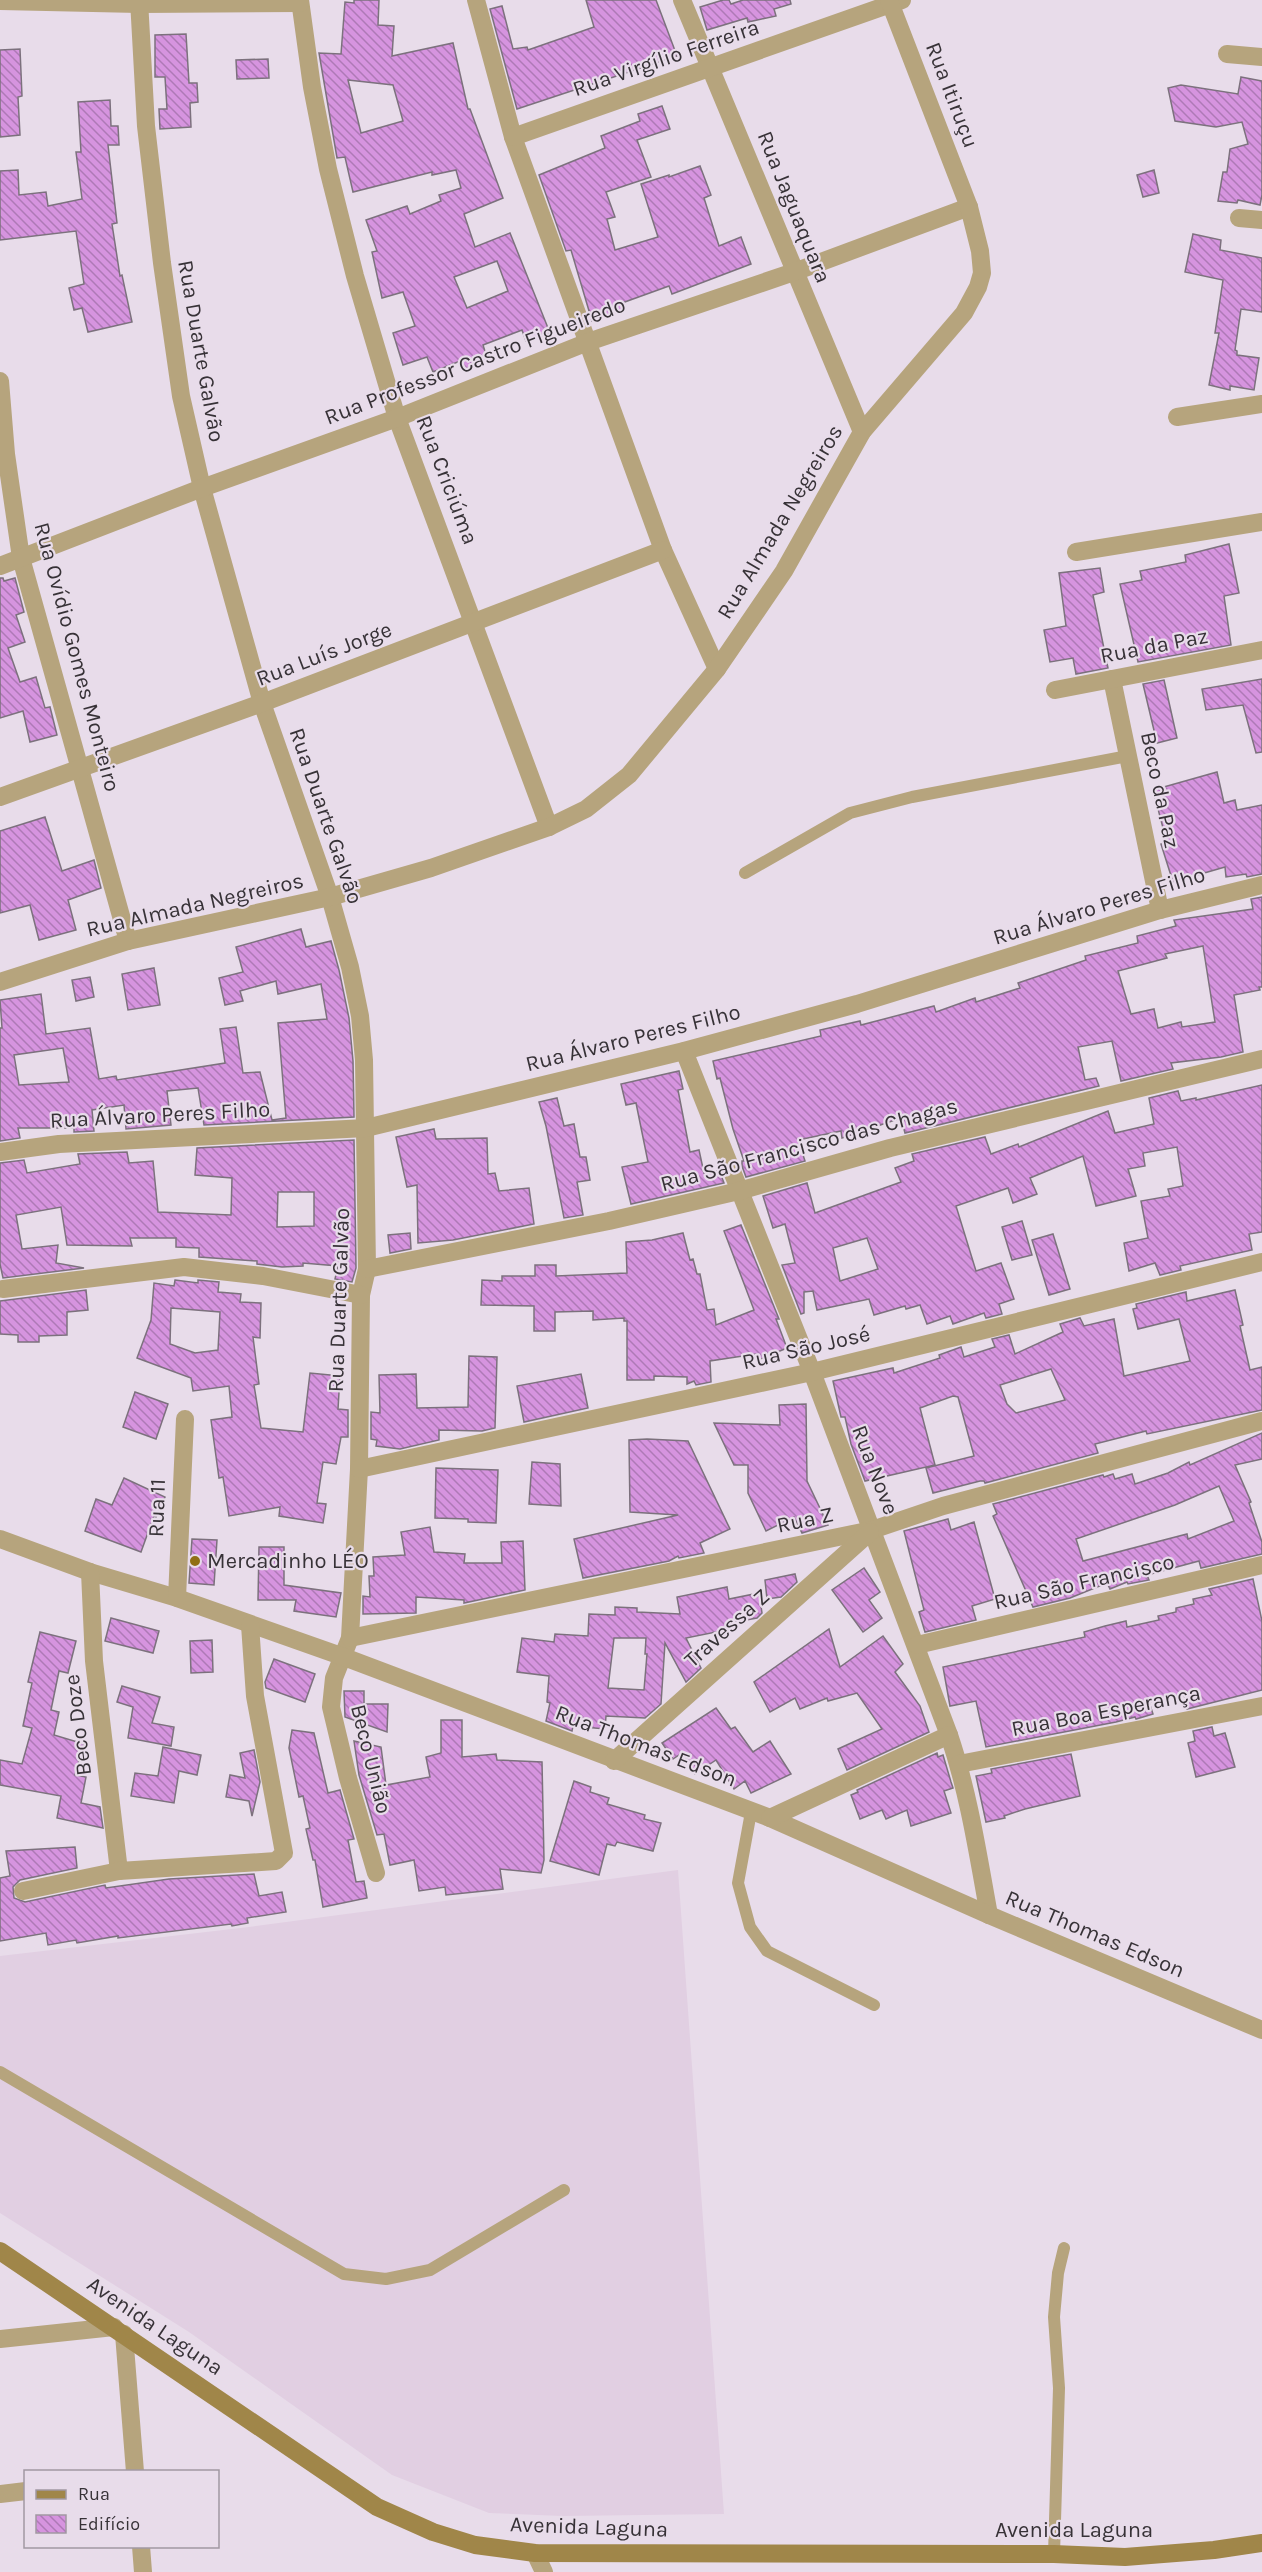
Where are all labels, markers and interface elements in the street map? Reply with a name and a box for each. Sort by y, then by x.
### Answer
street label: Rua Virgílio Ferreira [569,14,763,102]
street label: Rua Itiruçu [920,38,984,152]
street label: Rua Jaguaquara [752,127,836,287]
street label: Rua Duarte Galvão [172,258,230,444]
street label: Rua Professor Castro Figueiredo [321,292,629,430]
street label: Rua Criciúma [410,412,484,548]
street label: Rua Almada Negreiros [712,420,848,624]
street label: Rua Ovídio Gomes Monteiro [29,520,125,794]
street label: Rua Luís Jorge [252,616,396,692]
street label: Rua da Paz [1098,623,1210,669]
street label: Rua Duarte Galvão [284,725,368,907]
street label: Beco da Paz [1135,729,1185,851]
street label: Rua Álvaro Peres Filho [990,860,1208,951]
street label: Rua Almada Negreiros [84,867,306,943]
street label: Rua Álvaro Peres Filho [523,998,743,1077]
street label: Rua São Francisco das Chagas [658,1093,960,1197]
street label: Rua Álvaro Peres Filho [49,1095,271,1134]
street label: Rua Duarte Galvão [323,1207,355,1393]
street label: Rua São José [739,1321,873,1375]
street label: Rua Nove [846,1422,904,1518]
street label: Rua 11 [143,1478,171,1538]
street label: Rua Z [774,1501,836,1539]
place label: Mercadinho LÉO [207,1547,369,1574]
street label: Rua São Francisco [991,1549,1177,1615]
marker: Mercadinho LÉO [188,1554,202,1568]
street label: Travessa Z [679,1583,775,1673]
street label: Beco Doze [59,1673,97,1777]
street label: Rua Boa Esperança [1009,1680,1203,1742]
street label: Rua Thomas Edson [552,1699,740,1793]
street label: Beco União [345,1702,397,1816]
street label: Rua Thomas Edson [1001,1884,1189,1984]
street label: Avenida Laguna [82,2271,228,2381]
legend [24,2470,219,2548]
text: Rua [78,2483,110,2505]
street label: Avenida Laguna [509,2511,669,2543]
text: Edifício [78,2513,140,2535]
street label: Avenida Laguna [995,2517,1153,2543]

